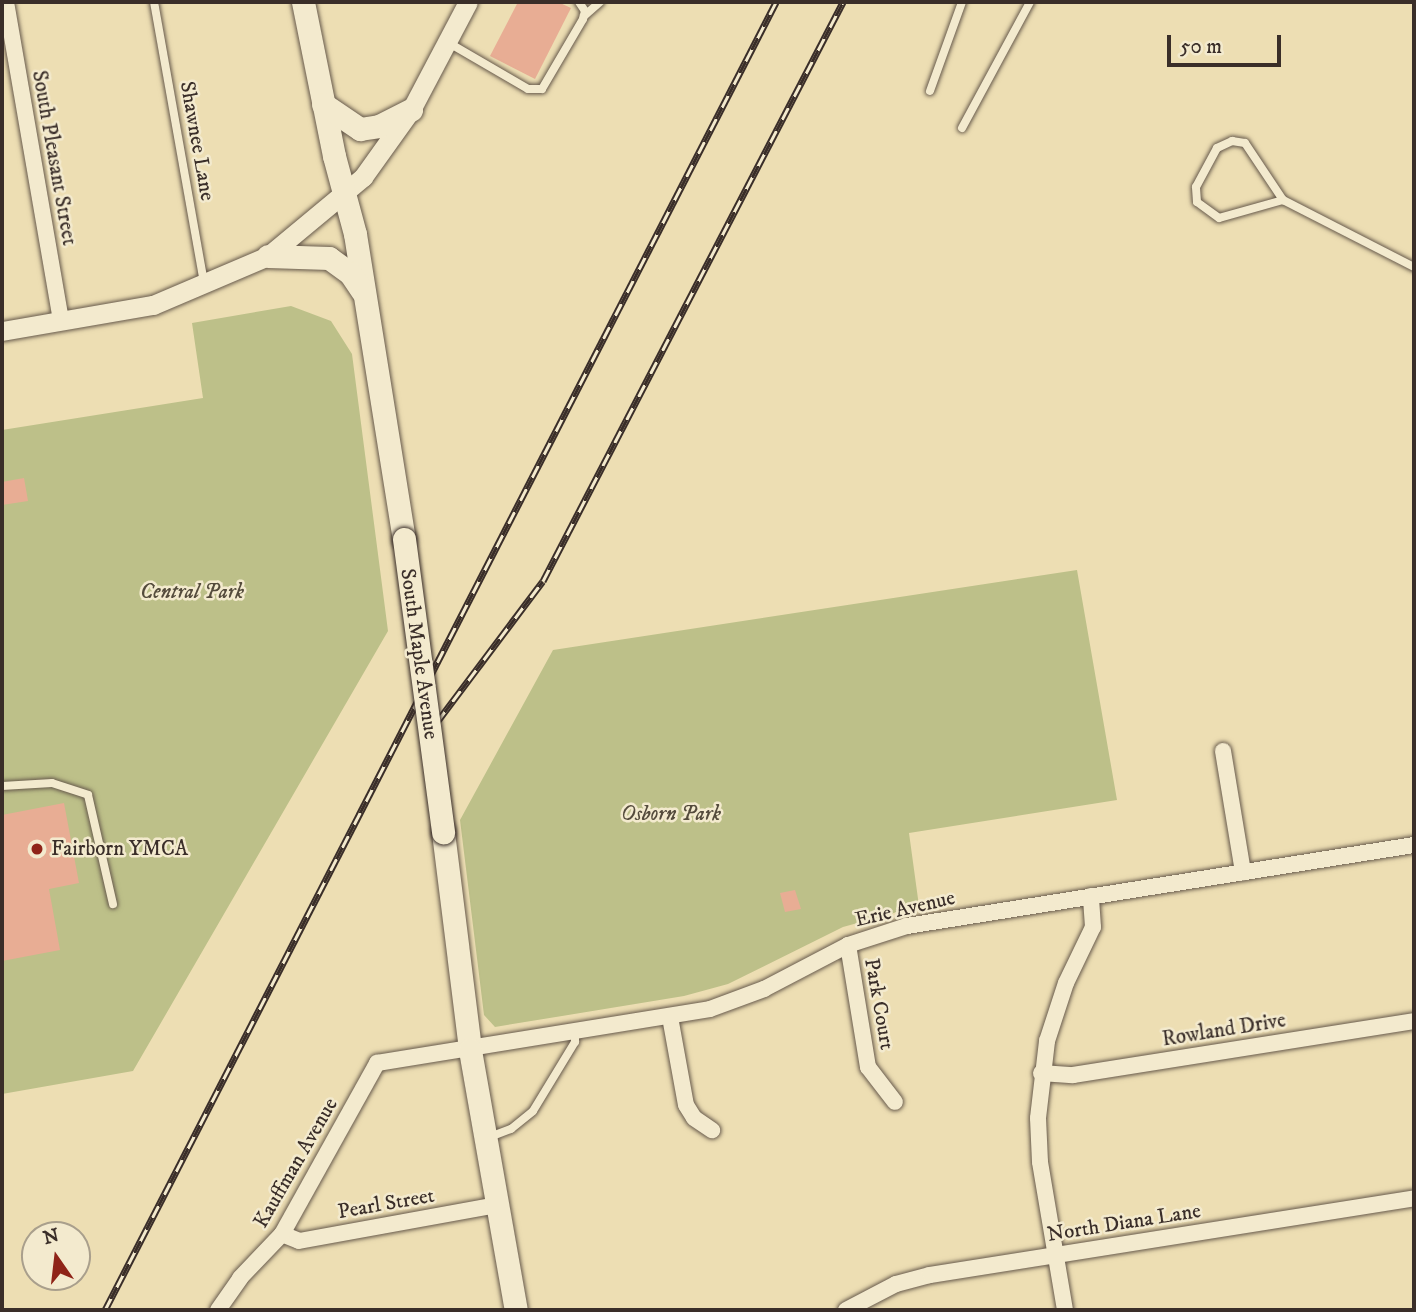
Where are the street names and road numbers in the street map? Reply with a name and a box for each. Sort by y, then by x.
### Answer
street label: South Pleasant Street [26,69,82,247]
street label: Shawnee Lane [174,79,220,203]
street label: South Maple Avenue [395,567,443,741]
street label: Erie Avenue [853,885,957,933]
street label: Park Court [859,956,899,1052]
street label: Rowland Drive [1160,1008,1288,1052]
street label: Kauffman Avenue [249,1093,343,1233]
street label: Pearl Street [336,1183,436,1225]
street label: North Diana Lane [1045,1198,1203,1248]

